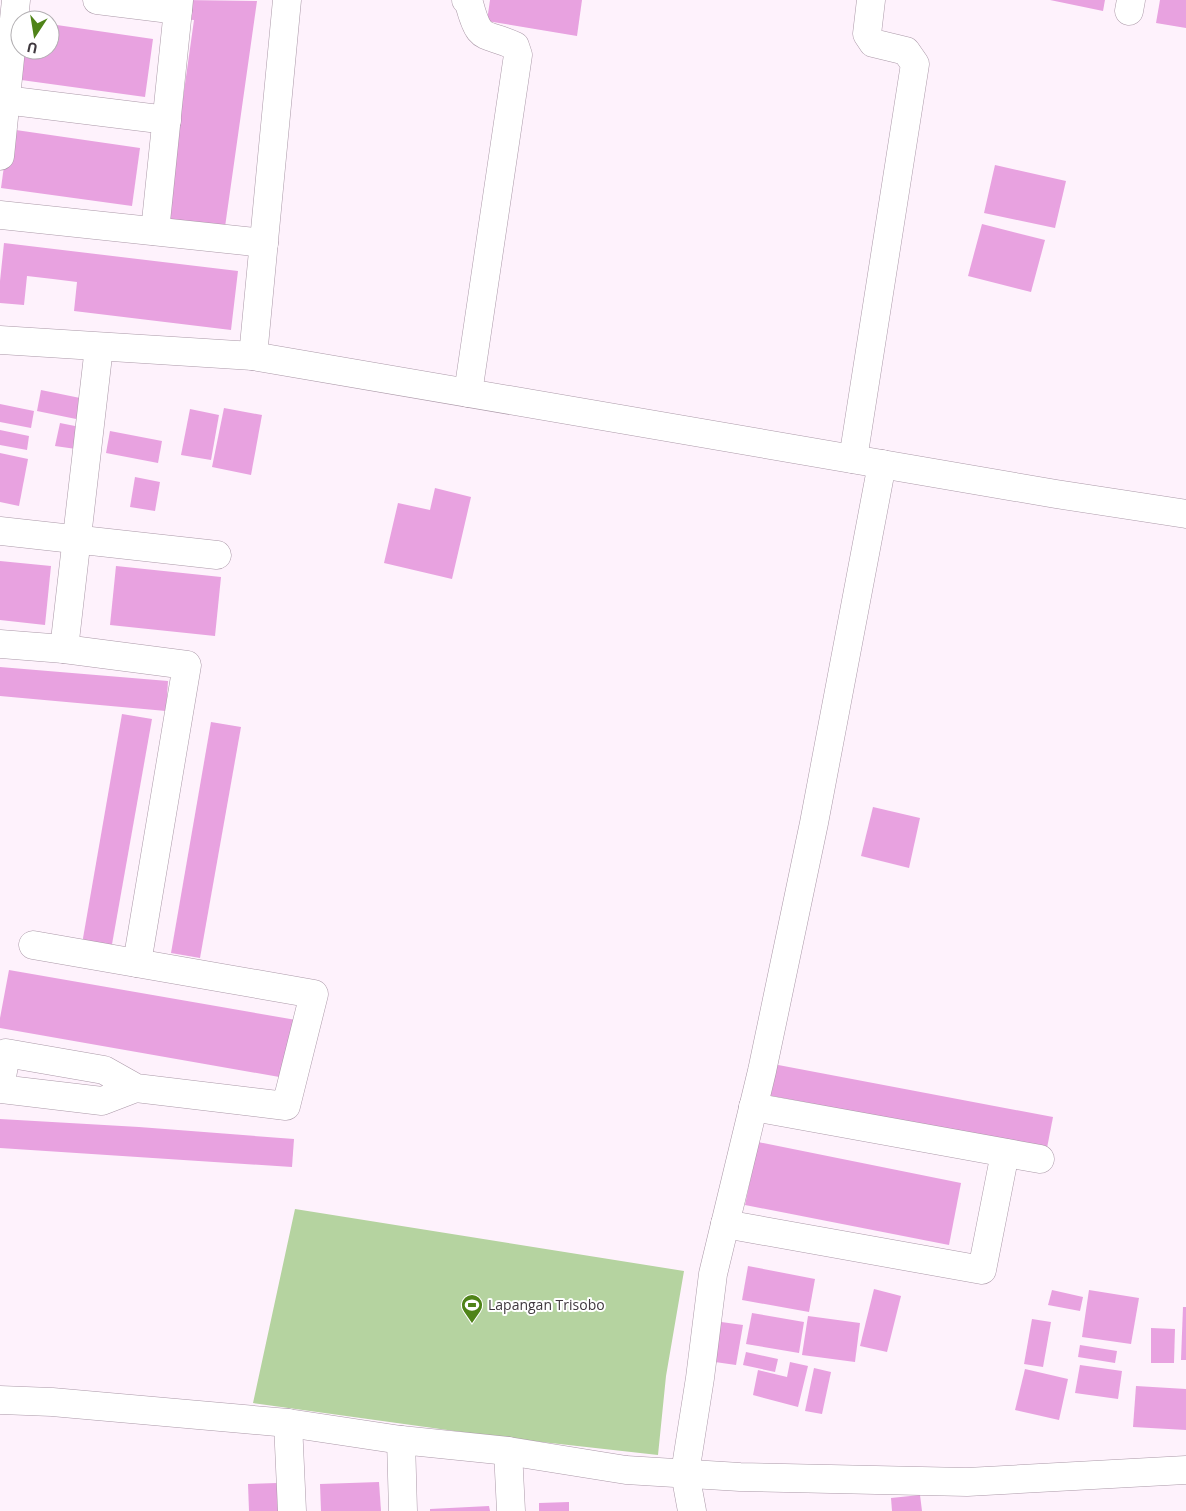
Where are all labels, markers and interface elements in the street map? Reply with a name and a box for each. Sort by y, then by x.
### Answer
north arrow [10,10,60,60]
text: U [25,38,39,59]
sports icon: Lapangan Trisobo [460,1293,484,1324]
place label: Lapangan Trisobo [488,1295,605,1314]

